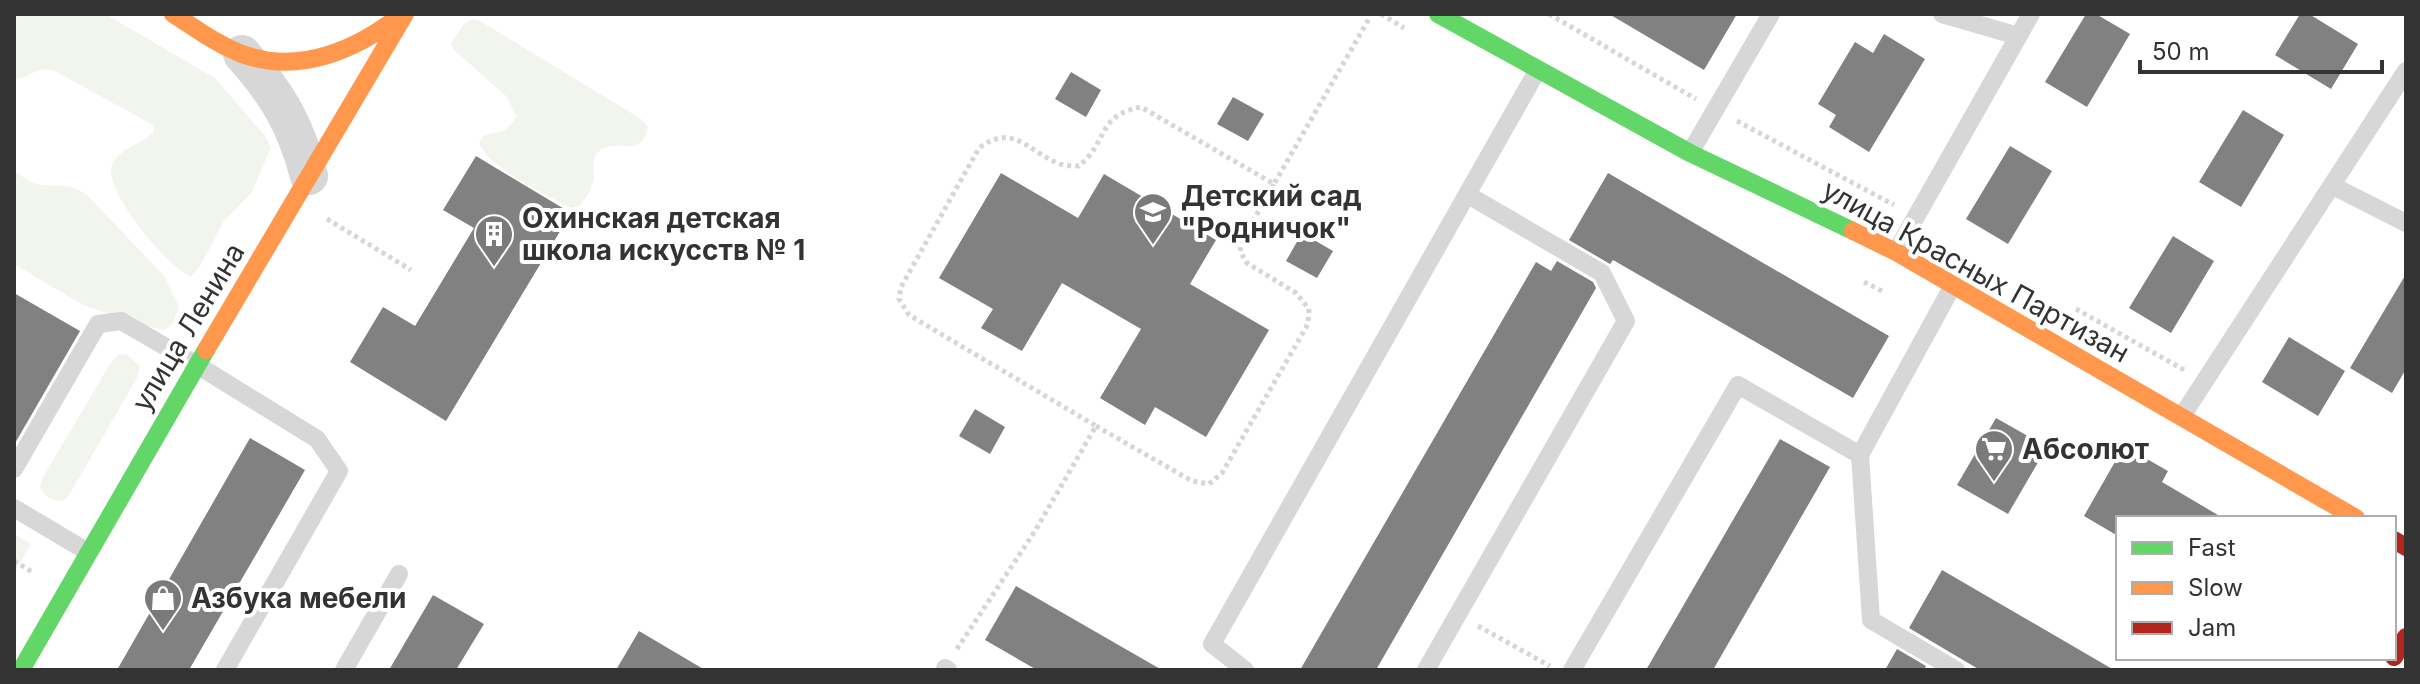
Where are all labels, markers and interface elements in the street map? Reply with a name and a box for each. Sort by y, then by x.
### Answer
scale bar [2140,24,2382,74]
text: 50 m [2152,37,2210,66]
street label: улица Красных Партизан [1817,172,2135,370]
place label: Детский сад "Родничок" [1181,179,1362,245]
school or university icon: Детский сад "Родничок" [1132,191,1174,246]
place label: Охинская детская школа искусств № 1 [522,201,805,267]
building icon: Охинская детская школа искусств № 1 [473,213,515,268]
street label: улица Ленина [124,237,252,417]
supermarket icon: Абсолют [1973,428,2015,483]
place label: Абсолют [2022,432,2149,466]
legend [2116,516,2396,660]
text: Fast [2188,533,2236,562]
text: Slow [2188,573,2243,602]
shop icon: Азбука мебели [142,577,184,632]
place label: Азбука мебели [191,581,406,615]
text: Jam [2188,613,2236,642]

